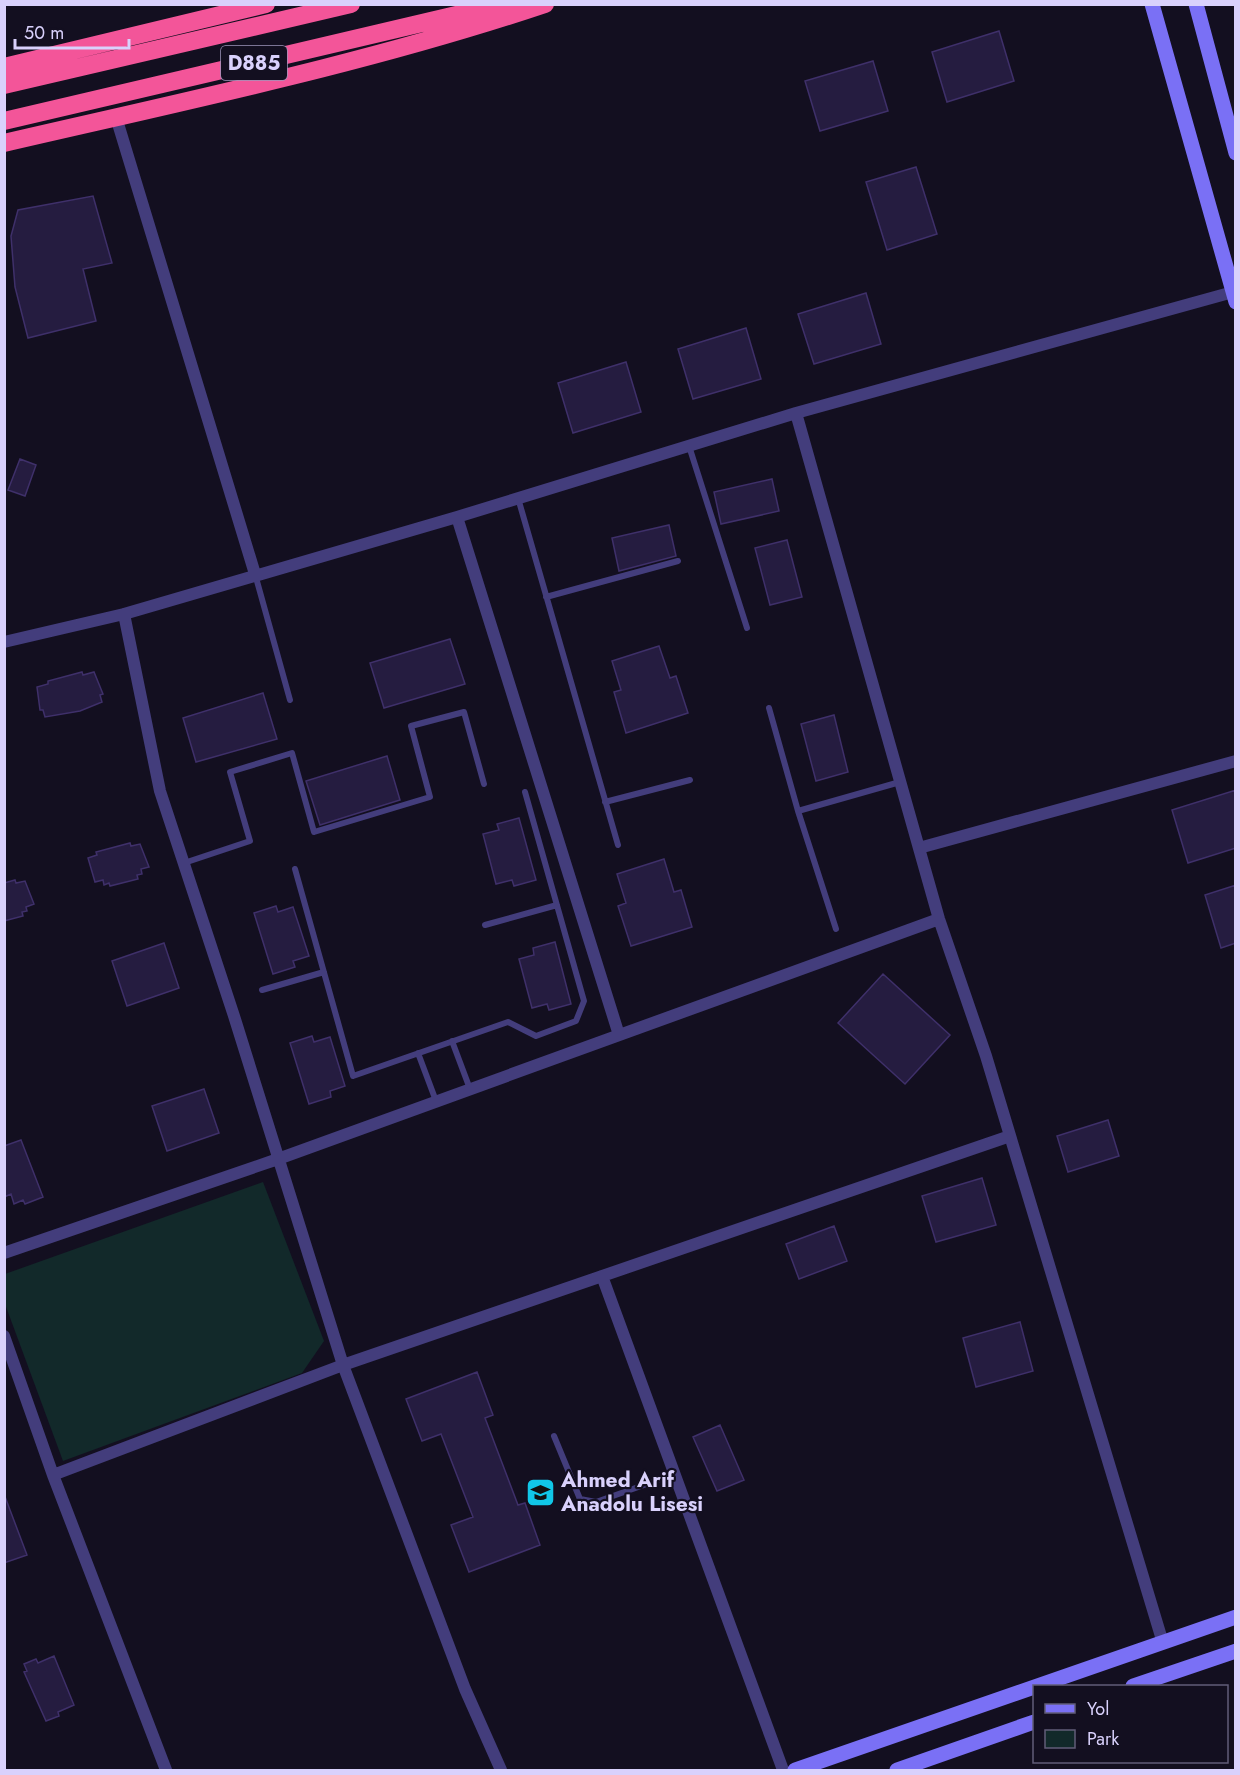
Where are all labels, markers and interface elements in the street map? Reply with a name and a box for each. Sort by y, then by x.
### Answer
scale bar [15,12,129,50]
text: 50 m [24,20,64,46]
road number: D885 [221,46,287,80]
place label: Ahmed Arif Anadolu Lisesi [560,1465,703,1519]
school or university icon: Ahmed Arif Anadolu Lisesi [524,1476,556,1508]
legend [1033,1685,1228,1763]
text: Yol [1087,1696,1109,1722]
text: Park [1087,1726,1119,1752]

